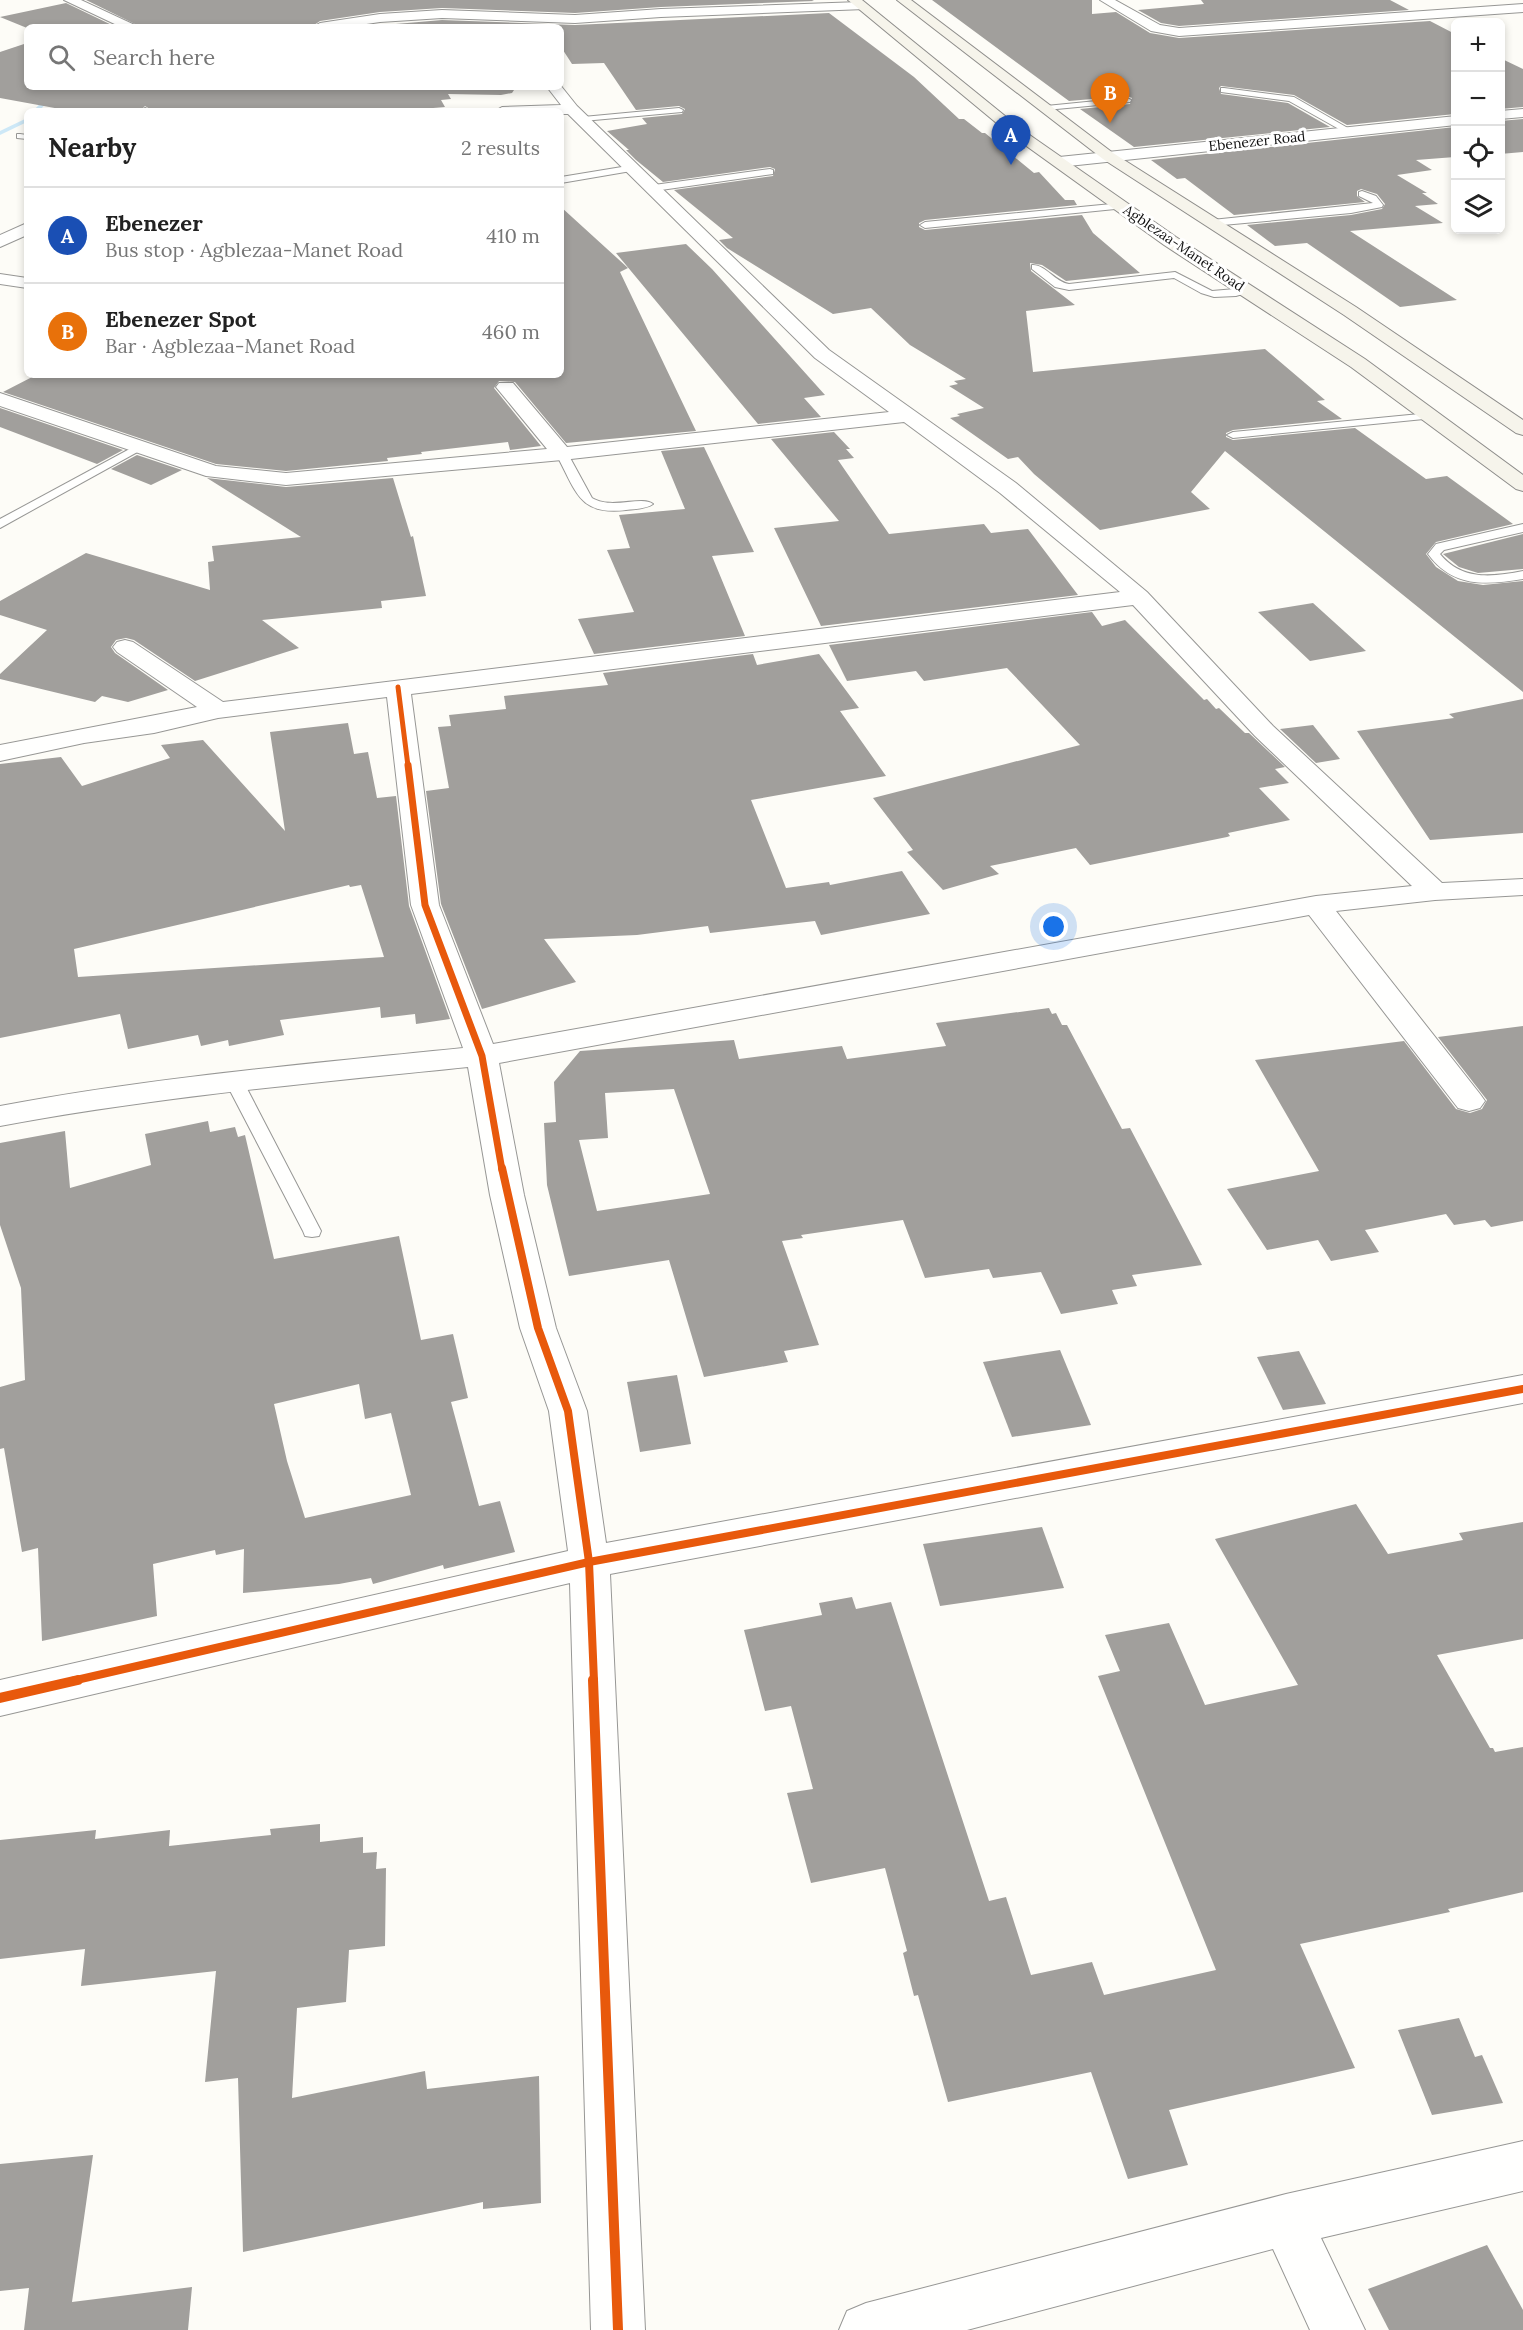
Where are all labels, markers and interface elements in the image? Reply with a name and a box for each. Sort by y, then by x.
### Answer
map controls [1451,18,1505,234]
button: + [1451,18,1505,72]
search box [24,24,564,90]
icon: search [45,41,78,74]
text: Search here [93,43,215,71]
button: − [1451,72,1505,126]
pin: B [1090,74,1130,123]
pin: A [992,116,1030,165]
button: locate [1451,126,1505,180]
street label: Ebenezer Road [1208,127,1306,155]
text: Nearby [48,131,136,164]
text: 2 results [461,135,540,160]
button: layers [1451,180,1505,234]
street label: Agblezaa-Manet Road [1119,200,1248,295]
text: Ebenezer [105,209,203,237]
text: A [61,223,74,248]
text: 410 m [486,223,540,248]
text: Bus stop · Agblezaa-Manet Road [105,237,403,262]
text: Ebenezer Spot [105,305,256,333]
text: B [61,319,74,344]
text: 460 m [482,319,540,344]
text: Bar · Agblezaa-Manet Road [105,333,355,358]
your location [1039,912,1068,941]

